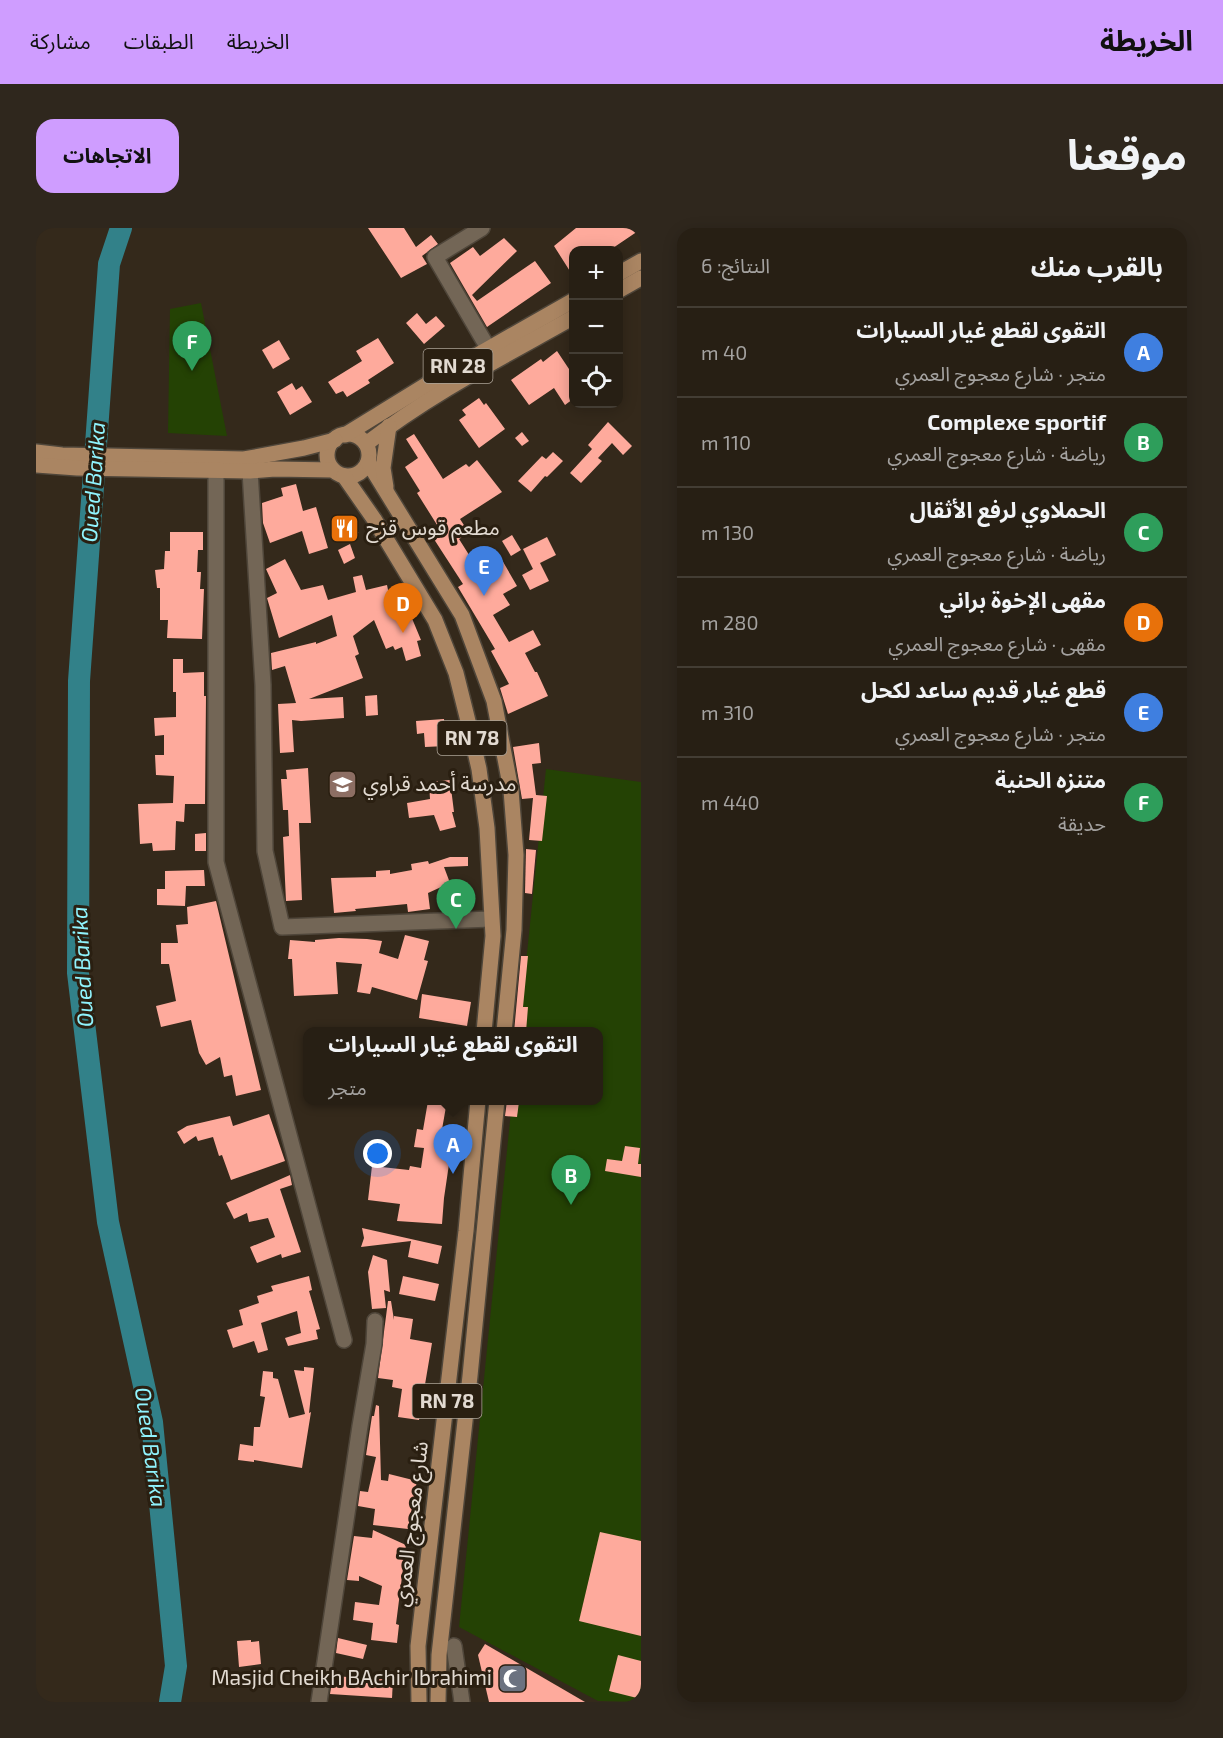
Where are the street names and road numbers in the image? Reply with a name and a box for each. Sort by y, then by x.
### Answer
road number: RN 28 [424,349,492,383]
road number: RN 78 [438,721,506,755]
road number: RN 78 [412,1384,482,1418]
street label: شارع معجوج العمري [387,1440,437,1609]

